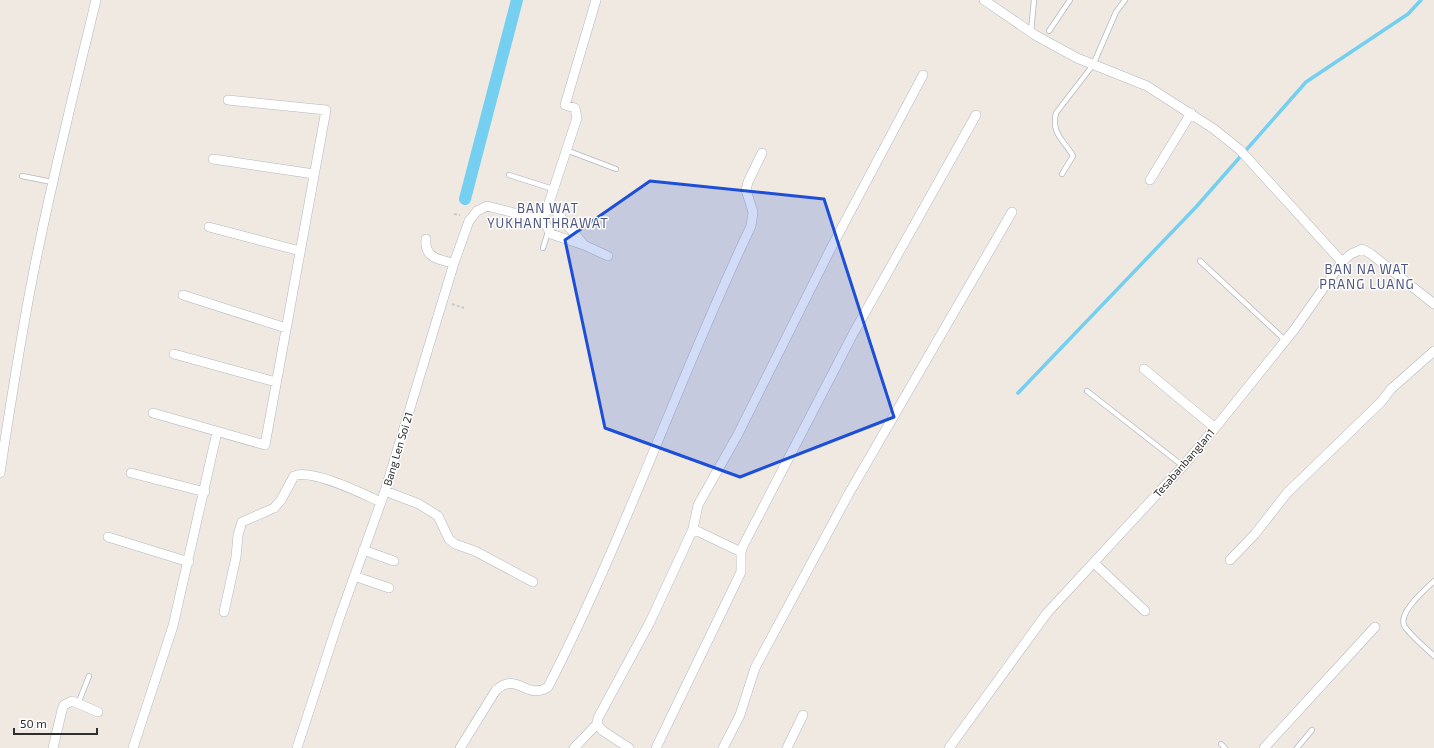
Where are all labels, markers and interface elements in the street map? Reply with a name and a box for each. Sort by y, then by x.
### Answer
district label: BAN WAT YUKHANTHRAWAT [487,200,609,231]
district label: BAN NA WAT PRANG LUANG [1319,261,1415,292]
street label: Bang Len Soi 21 [380,410,415,487]
street label: Tesabanbanglan1 [1150,426,1217,500]
scale bar [14,710,97,736]
text: 50 m [20,716,47,730]

